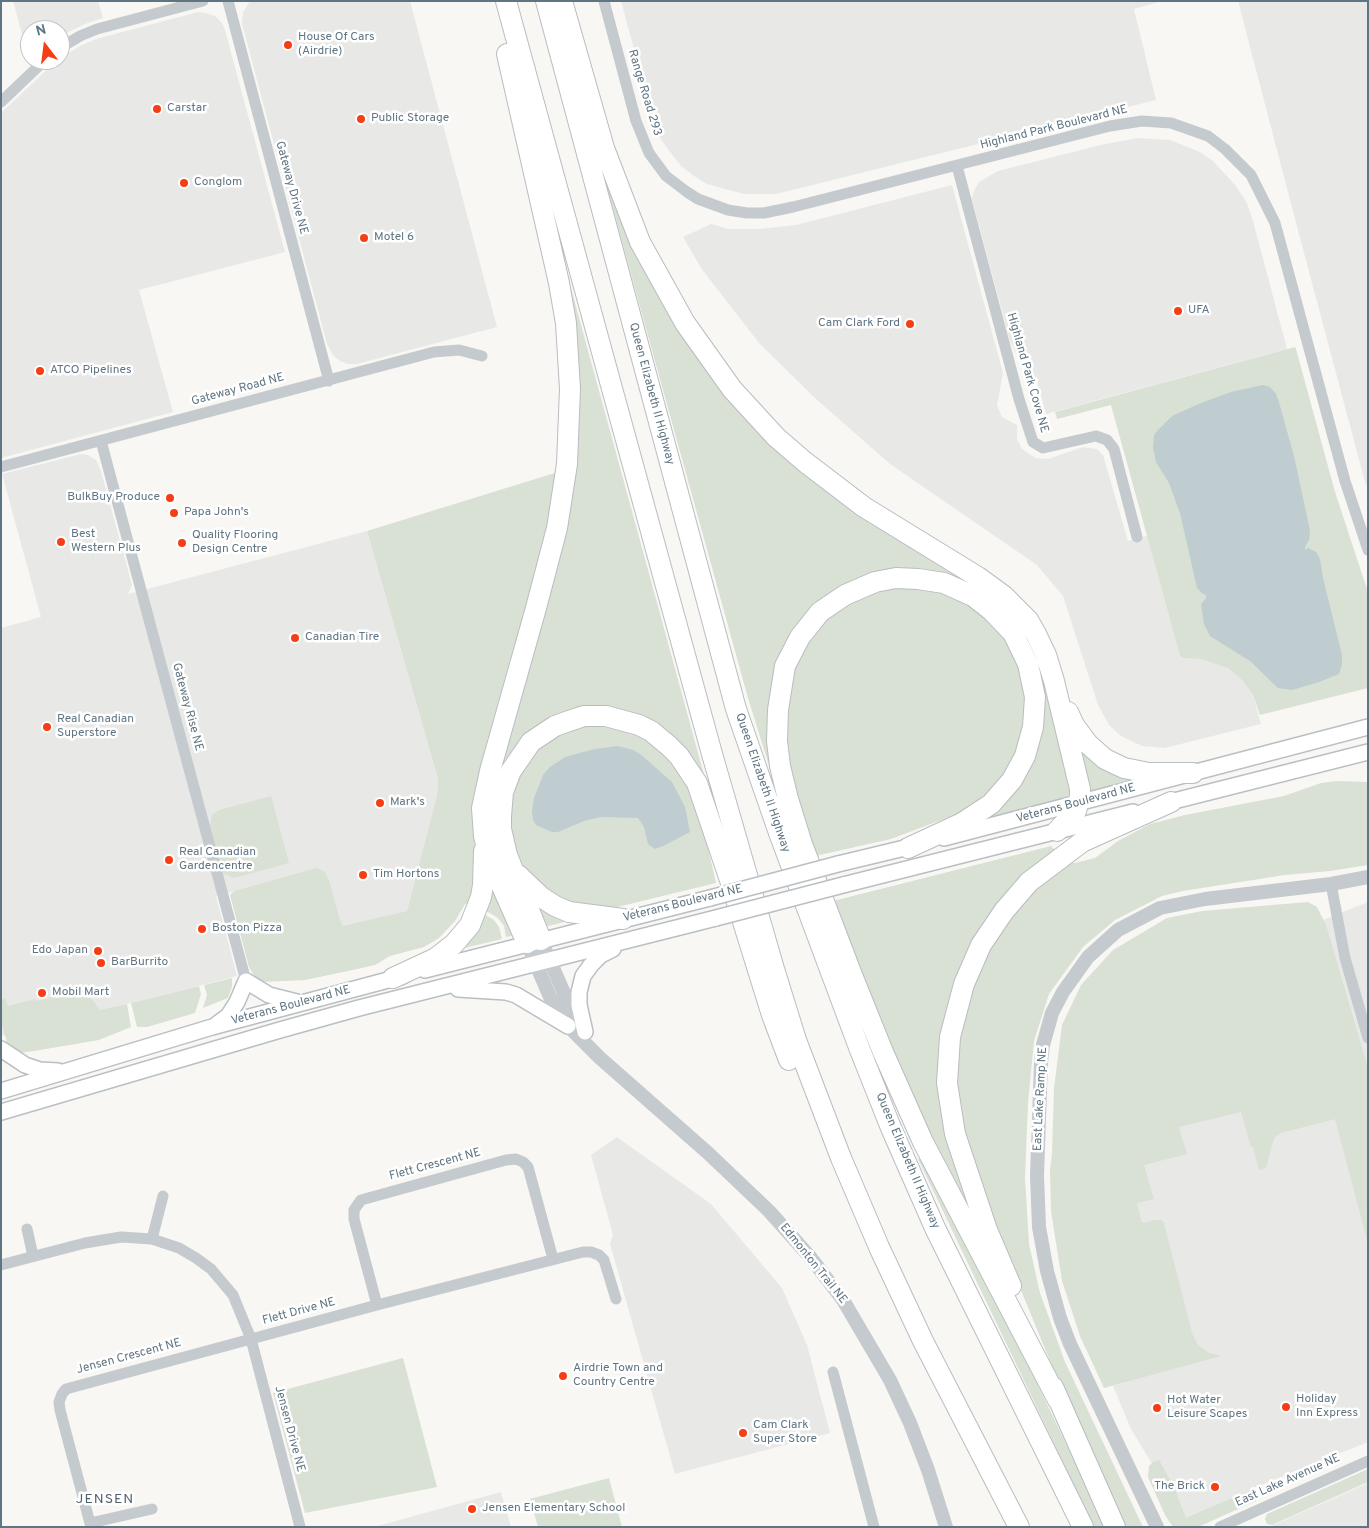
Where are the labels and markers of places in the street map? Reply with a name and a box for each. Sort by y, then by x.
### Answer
place label: House Of Cars (Airdrie) [298,31,375,59]
marker: House Of Cars (Airdrie) [282,39,294,51]
place label: Carstar [167,102,207,116]
marker: Carstar [151,103,163,115]
place label: Public Storage [371,112,449,126]
marker: Public Storage [355,113,367,125]
place label: Conglom [194,176,242,190]
marker: Conglom [178,177,190,189]
place label: Motel 6 [374,231,414,245]
marker: Motel 6 [358,232,370,244]
place label: UFA [1188,304,1210,318]
marker: UFA [1172,305,1184,317]
place label: Cam Clark Ford [818,317,900,331]
marker: Cam Clark Ford [904,318,916,330]
place label: ATCO Pipelines [50,364,132,378]
marker: ATCO Pipelines [34,365,46,377]
place label: BulkBuy Produce [67,491,160,505]
marker: BulkBuy Produce [164,492,176,504]
place label: Papa John's [184,506,249,520]
marker: Papa John's [168,507,180,519]
place label: Best Western Plus [71,528,141,556]
place label: Quality Flooring Design Centre [192,529,278,557]
marker: Best Western Plus [55,536,67,548]
marker: Quality Flooring Design Centre [176,537,188,549]
place label: Canadian Tire [305,631,379,645]
marker: Canadian Tire [289,632,301,644]
place label: Real Canadian Superstore [57,713,134,741]
marker: Real Canadian Superstore [41,721,53,733]
place label: Mark's [390,796,425,810]
marker: Mark's [374,797,386,809]
place label: Real Canadian Gardencentre [179,846,256,874]
marker: Real Canadian Gardencentre [163,854,175,866]
place label: Tim Hortons [373,868,439,882]
marker: Tim Hortons [357,869,369,881]
place label: Boston Pizza [212,922,282,936]
marker: Boston Pizza [196,923,208,935]
place label: Edo Japan [32,944,88,958]
marker: Edo Japan [92,945,104,957]
place label: BarBurrito [111,956,168,970]
marker: BarBurrito [95,957,107,969]
place label: Mobil Mart [52,986,109,1000]
marker: Mobil Mart [36,987,48,999]
place label: Airdrie Town and Country Centre [573,1362,663,1390]
marker: Airdrie Town and Country Centre [557,1370,569,1382]
place label: Holiday Inn Express [1296,1393,1358,1421]
place label: Hot Water Leisure Scapes [1167,1394,1247,1422]
marker: Holiday Inn Express [1280,1401,1292,1413]
marker: Hot Water Leisure Scapes [1151,1402,1163,1414]
place label: Cam Clark Super Store [753,1419,817,1447]
marker: Cam Clark Super Store [737,1427,749,1439]
place label: The Brick [1154,1480,1205,1494]
marker: The Brick [1209,1481,1221,1493]
place label: Jensen Elementary School [482,1502,625,1516]
marker: Jensen Elementary School [466,1503,478,1515]

